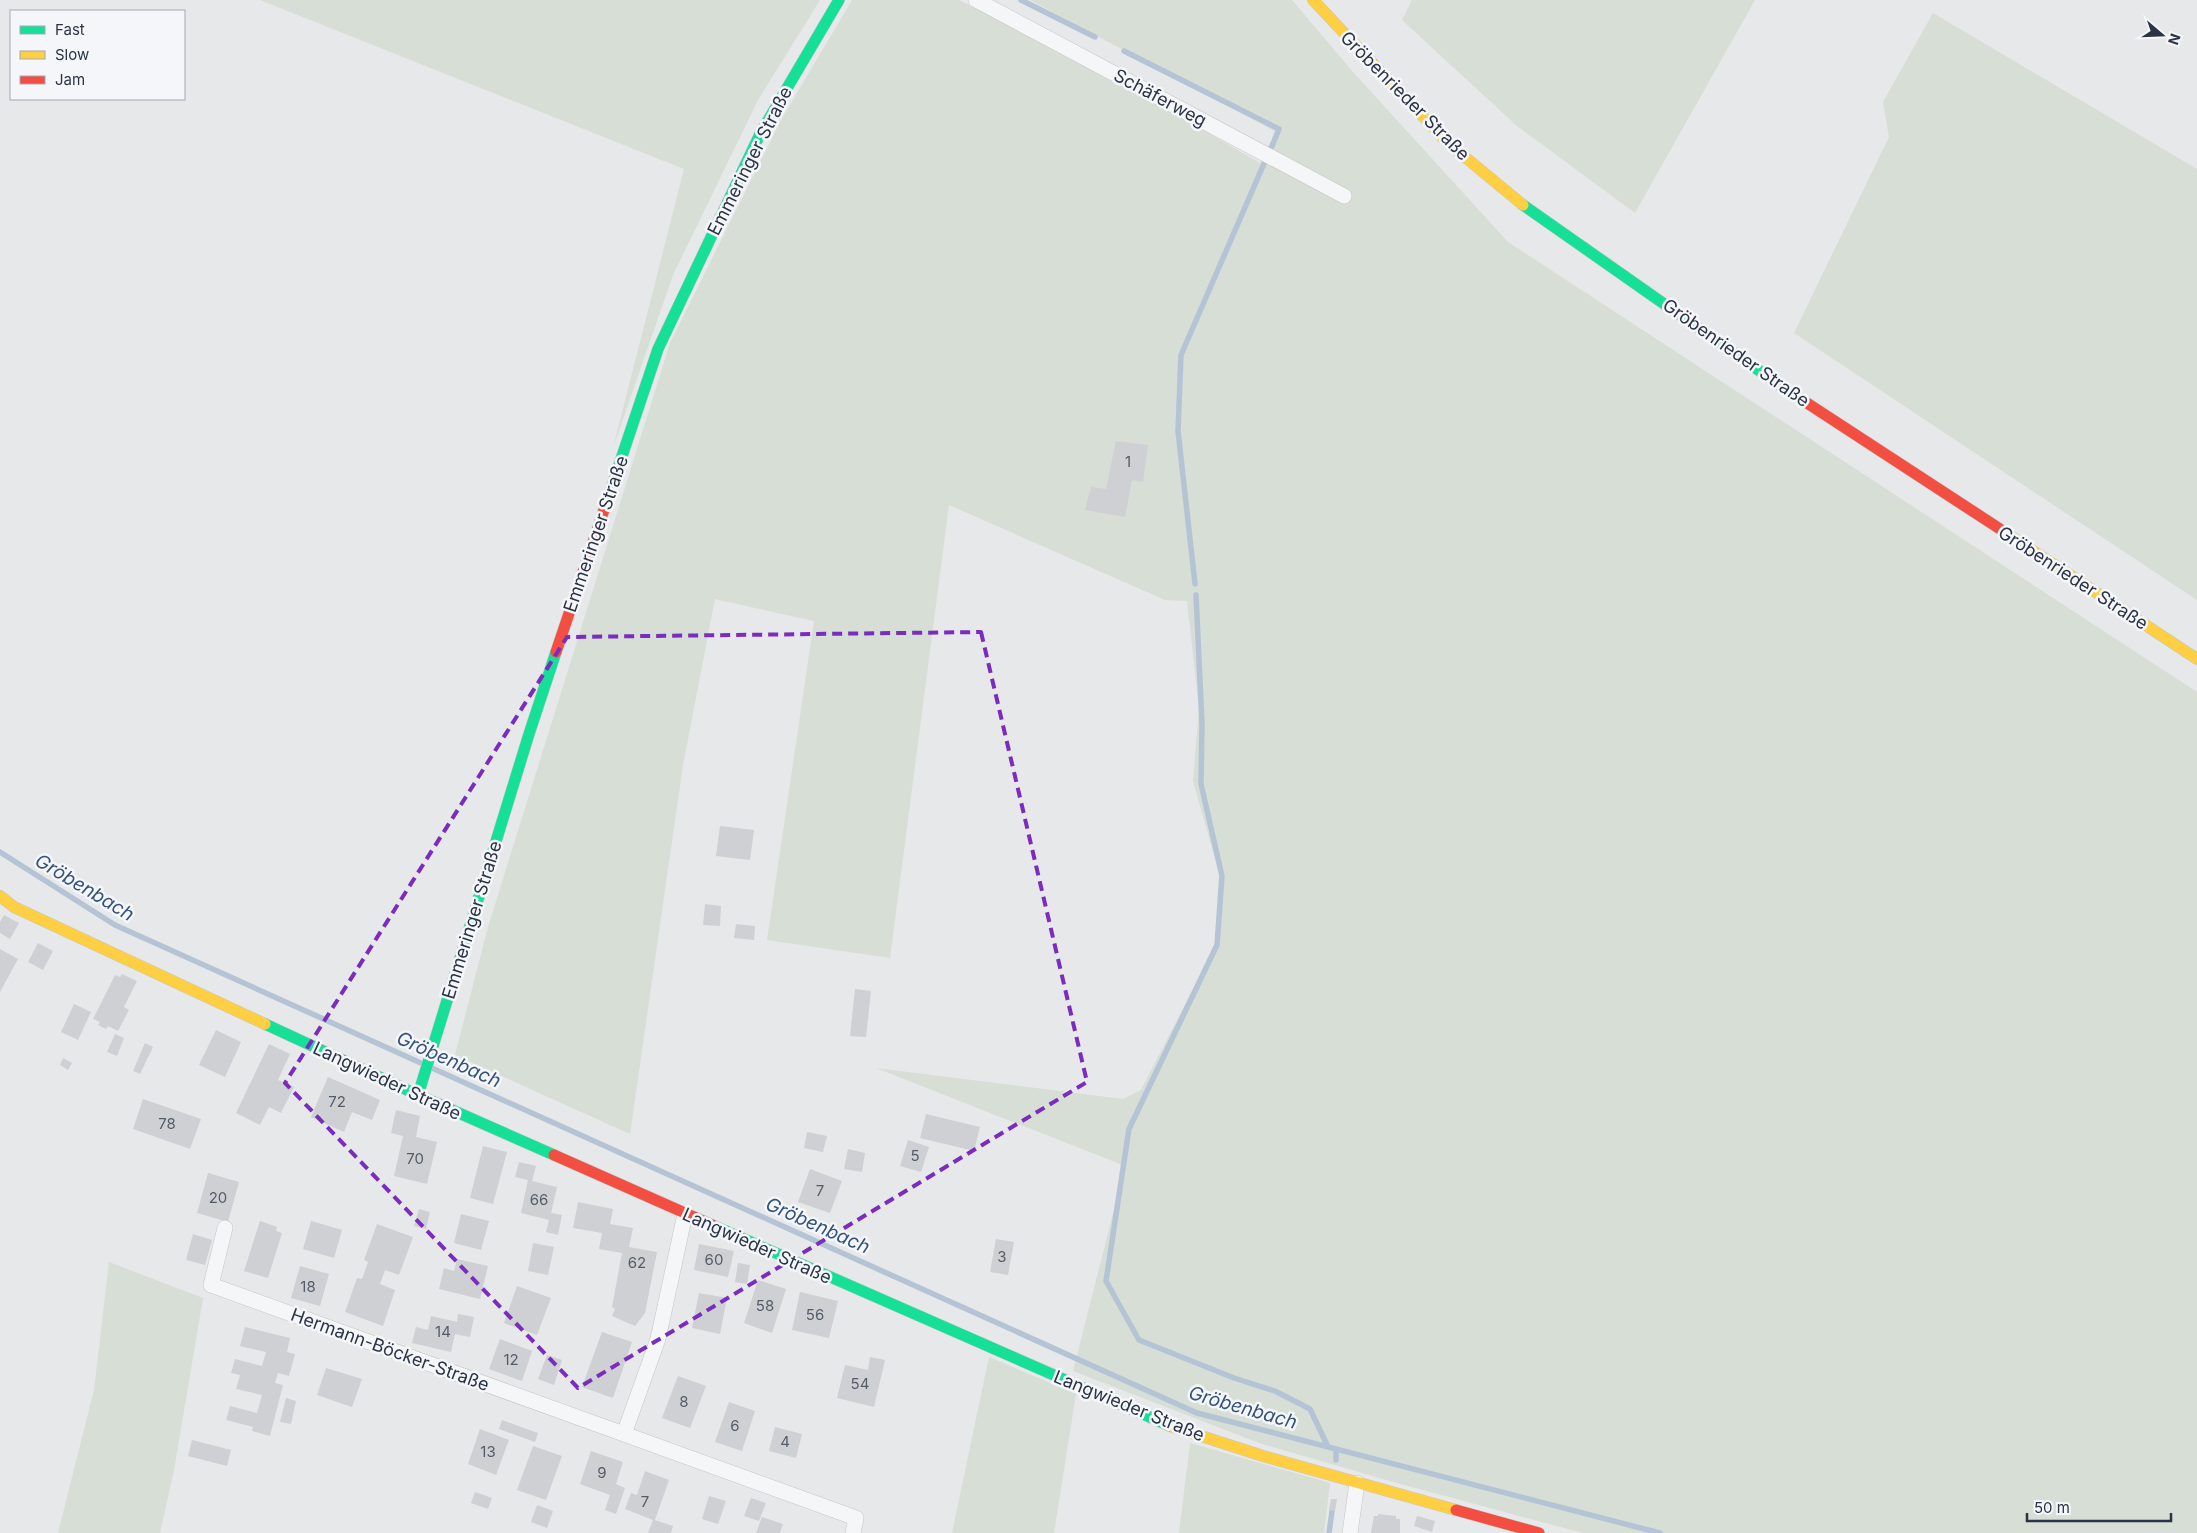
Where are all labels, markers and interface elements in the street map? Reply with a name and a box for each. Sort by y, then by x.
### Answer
legend [10,10,185,100]
north arrow [2137,10,2187,60]
text: Fast [55,20,85,39]
street label: Gröbenrieder Straße [1336,27,1474,165]
text: N [2165,32,2185,47]
text: Slow [55,45,89,64]
street label: Schäferweg [1110,64,1210,131]
text: Jam [55,70,85,89]
street label: Emmeringer Straße [703,83,796,239]
street label: Gröbenrieder Straße [1659,294,1814,411]
house number: 1 [1125,452,1131,471]
street label: Emmeringer Straße [559,453,632,615]
street label: Gröbenrieder Straße [1995,521,2152,634]
street label: Emmeringer Straße [437,838,506,1001]
water label: Gröbenbach [31,849,139,926]
water label: Gröbenbach [393,1026,504,1093]
street label: Langwieder Straße [310,1037,465,1124]
house number: 72 [328,1092,346,1111]
house number: 78 [158,1114,176,1133]
house number: 5 [910,1146,920,1165]
house number: 70 [406,1149,424,1168]
house number: 7 [816,1181,824,1200]
house number: 20 [209,1188,227,1207]
house number: 66 [530,1190,548,1209]
water label: Gröbenbach [762,1192,873,1259]
street label: Langwieder Straße [679,1203,835,1288]
house number: 3 [997,1247,1007,1266]
house number: 60 [705,1250,723,1269]
house number: 62 [628,1253,646,1272]
house number: 18 [300,1277,316,1296]
house number: 58 [756,1296,774,1315]
street label: Hermann-Böcker-Straße [288,1304,492,1395]
house number: 56 [806,1305,824,1324]
house number: 14 [435,1322,451,1341]
house number: 12 [503,1350,519,1369]
street label: Langwieder Straße [1051,1366,1208,1445]
house number: 54 [851,1374,869,1393]
water label: Gröbenbach [1186,1381,1300,1434]
house number: 8 [679,1392,689,1411]
house number: 6 [730,1416,740,1435]
house number: 4 [780,1432,790,1451]
house number: 13 [480,1442,496,1461]
house number: 9 [597,1463,607,1482]
scale bar [2027,1490,2171,1522]
house number: 7 [641,1492,649,1511]
text: 50 m [2034,1498,2070,1517]

